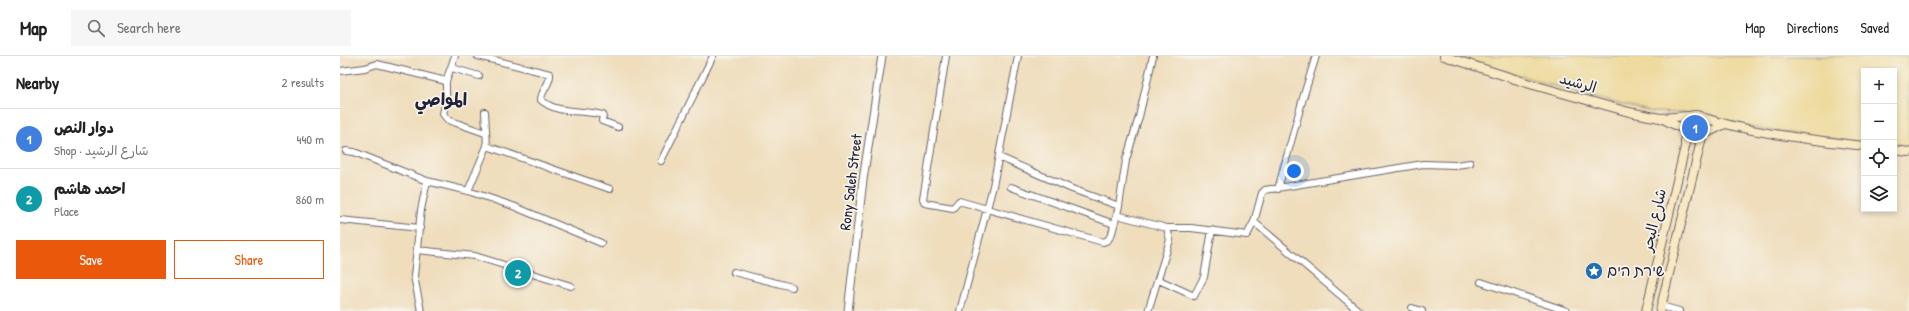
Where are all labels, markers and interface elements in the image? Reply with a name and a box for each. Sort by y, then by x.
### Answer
search box [71,10,351,46]
text: Map [20,15,47,41]
icon: search [85,17,107,39]
text: Search here [117,17,181,38]
text: Map [1745,18,1765,37]
text: Directions [1787,18,1838,37]
text: Saved [1860,18,1889,37]
street label: الرشيد [1557,67,1599,98]
map controls [1861,68,1897,212]
button: + [1861,68,1897,104]
text: Nearby [16,71,59,94]
text: 2 results [282,73,324,91]
district label: المواصي [415,87,467,115]
button: − [1861,104,1897,140]
pin: 1 [1682,113,1708,143]
text: دوار النص [54,117,114,138]
text: 1 [27,130,31,148]
text: 440 m [297,130,324,148]
street label: Rony Saleh Street [834,132,867,231]
button: locate [1861,140,1897,176]
text: Shop · شارع الرشيد [54,141,149,159]
your location [1284,161,1304,181]
button: layers [1861,176,1897,212]
text: احمد هاشم [54,178,125,199]
street label: شارع البحر [1636,186,1671,254]
text: 2 [26,190,32,208]
text: 860 m [296,190,324,208]
text: Place [54,202,79,220]
button: Save [16,240,166,279]
button: Share [174,240,324,279]
pin: 2 [505,258,531,288]
place label: שירת הים [1607,260,1665,281]
place icon: שירת הים [1584,261,1604,281]

